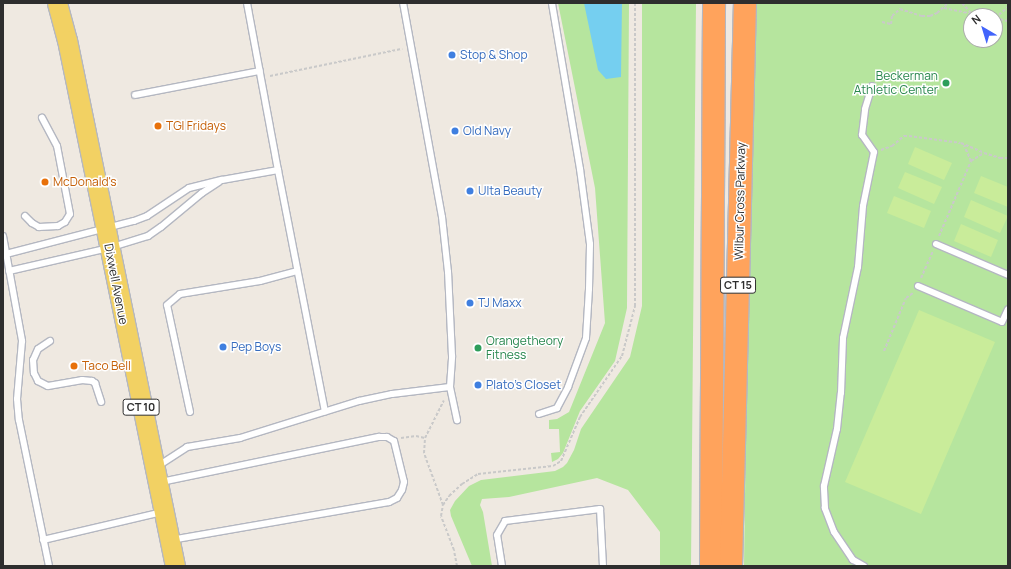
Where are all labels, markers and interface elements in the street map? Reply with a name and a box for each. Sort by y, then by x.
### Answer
north arrow [963,8,1003,48]
text: N [968,11,984,27]
place label: Stop & Shop [460,48,528,62]
marker: Stop & Shop [447,50,457,60]
place label: Beckerman Athletic Center [854,69,938,97]
marker: Beckerman Athletic Center [941,78,951,88]
place label: TGI Fridays [166,119,226,133]
marker: TGI Fridays [153,121,163,131]
place label: Old Navy [463,124,511,138]
marker: Old Navy [450,126,460,136]
street label: Wilbur Cross Parkway [732,142,748,260]
place label: McDonald's [53,175,116,189]
marker: McDonald's [40,177,50,187]
place label: Ulta Beauty [478,184,542,198]
marker: Ulta Beauty [465,186,475,196]
street label: Dixwell Avenue [101,242,131,326]
road number: CT 15 [719,276,757,294]
place label: TJ Maxx [478,296,522,310]
marker: TJ Maxx [465,298,475,308]
place label: Orangetheory Fitness [486,334,563,362]
place label: Pep Boys [231,340,281,354]
marker: Pep Boys [218,342,228,352]
marker: Orangetheory Fitness [473,343,483,353]
place label: Taco Bell [82,359,131,373]
marker: Taco Bell [69,361,79,371]
place label: Plato's Closet [486,378,561,392]
marker: Plato's Closet [473,380,483,390]
road number: CT 10 [122,398,160,416]

